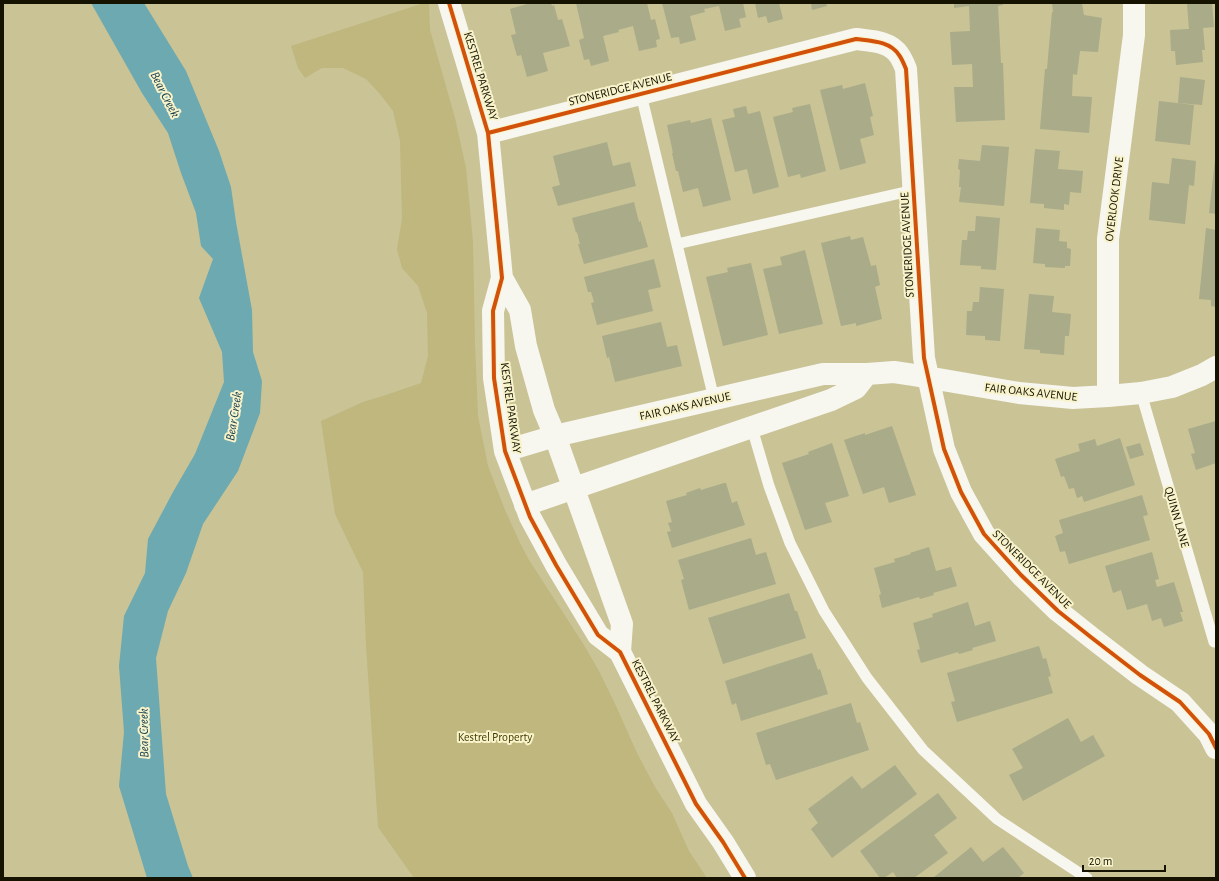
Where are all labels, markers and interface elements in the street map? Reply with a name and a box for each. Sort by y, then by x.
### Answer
street label: KESTREL PARKWAY [462,30,500,122]
water label: Bear Creek [148,70,182,120]
street label: STONERIDGE AVENUE [567,70,673,108]
street label: OVERLOOK DRIVE [1103,156,1125,242]
street label: STONERIDGE AVENUE [898,192,916,298]
street label: KESTREL PARKWAY [499,362,523,455]
street label: FAIR OAKS AVENUE [984,381,1078,403]
street label: FAIR OAKS AVENUE [638,390,732,422]
water label: Bear Creek [224,391,245,442]
street label: QUINN LANE [1162,485,1191,549]
street label: STONERIDGE AVENUE [990,527,1074,611]
street label: KESTREL PARKWAY [630,657,683,745]
water label: Bear Creek [138,708,151,758]
park label: Kestrel Property [458,731,532,744]
scale bar [1083,847,1165,873]
text: 20 m [1089,855,1112,867]

